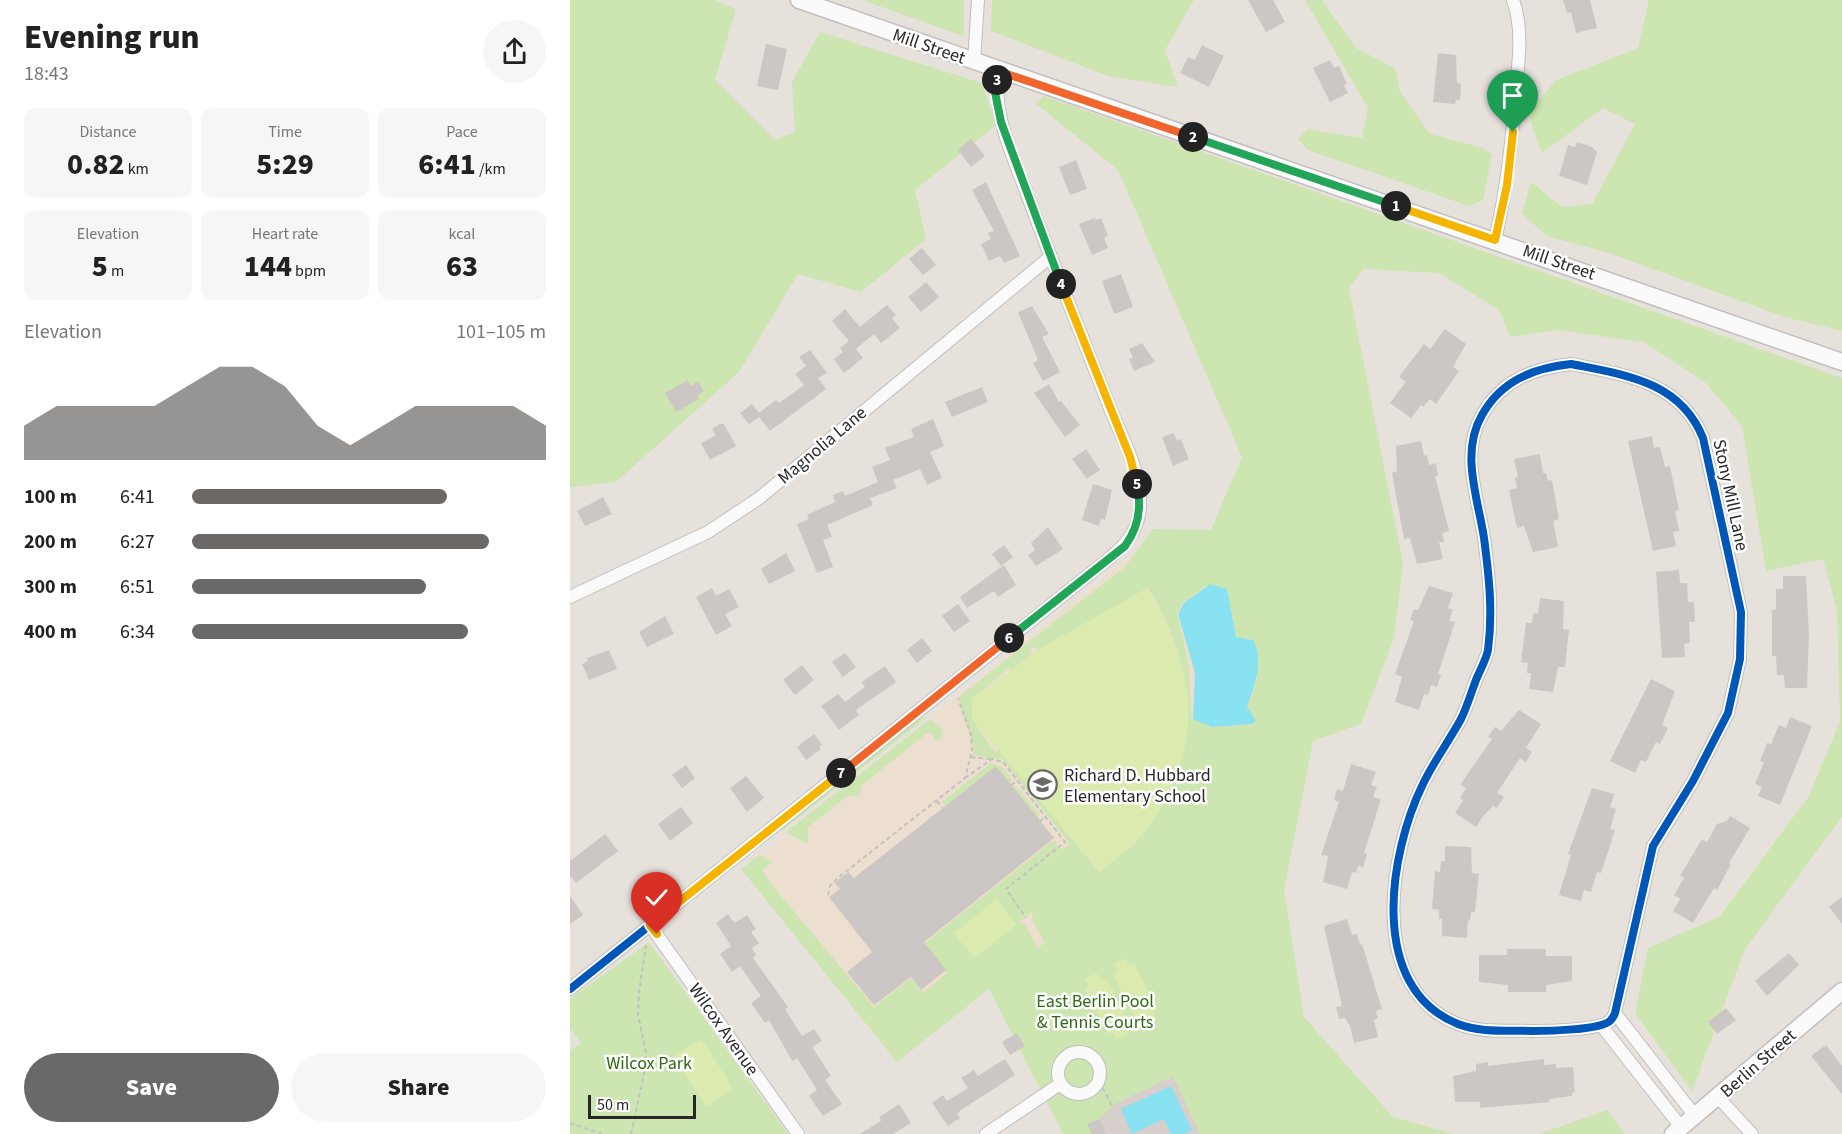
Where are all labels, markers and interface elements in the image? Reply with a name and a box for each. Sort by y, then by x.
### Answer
text: Evening run [24,14,200,61]
button: share [483,20,546,83]
street label: Mill Street [889,22,969,71]
text: 18:43 [24,60,69,88]
pin: 3 [982,65,1012,95]
text: 3 [993,69,1001,91]
pin [1487,70,1538,132]
icon: arrive [1496,79,1529,112]
text: Distance [80,121,136,143]
text: Time [268,121,302,143]
text: Pace [446,121,478,143]
pin: 2 [1178,122,1208,152]
text: 2 [1189,126,1197,148]
text: 0.82 [67,143,124,186]
text: 5:29 [256,143,314,186]
text: 6:41 [418,143,476,186]
text: km [124,158,149,180]
text: /km [476,158,506,180]
pin: 1 [1381,191,1411,221]
text: 1 [1392,195,1400,217]
text: Elevation [77,223,139,245]
text: Heart rate [252,223,318,245]
text: kcal [449,223,475,245]
street label: Mill Street [1519,238,1599,287]
text: 5 [92,245,108,288]
text: 144 [244,245,292,288]
text: 63 [446,245,478,288]
text: m [108,260,124,282]
text: bpm [292,260,326,282]
pin: 4 [1046,269,1076,299]
text: 4 [1057,273,1065,295]
text: Elevation [24,318,102,346]
text: 101–105 m [456,318,546,346]
street label: Magnolia Lane [772,401,872,490]
street label: Stony Mill Lane [1706,437,1755,553]
pin: 5 [1122,469,1152,499]
text: 5 [1133,473,1141,495]
text: 100 m [24,483,77,511]
text: 6:41 [120,483,155,511]
text: 200 m [24,528,77,556]
text: 6:27 [120,528,155,556]
text: 300 m [24,573,77,601]
text: 6:51 [120,573,155,601]
text: 400 m [24,618,77,646]
text: 6:34 [120,618,155,646]
pin: 6 [994,623,1024,653]
text: 6 [1005,627,1013,649]
pin: 7 [826,758,856,788]
text: 7 [837,762,845,784]
place label: Richard D. Hubbard Elementary School [1064,763,1211,809]
school or university icon: Richard D. Hubbard Elementary School [1027,769,1059,801]
pin [631,872,682,934]
icon: check [640,881,673,914]
street label: Wilcox Avenue [683,978,765,1081]
park label: East Berlin Pool & Tennis Courts [1036,989,1154,1035]
street label: Berlin Street [1715,1023,1802,1103]
park label: Wilcox Park [606,1051,692,1076]
button: Save [24,1053,279,1122]
button: Share [291,1053,546,1122]
scale bar [588,1092,696,1120]
text: 50 m [597,1094,629,1116]

